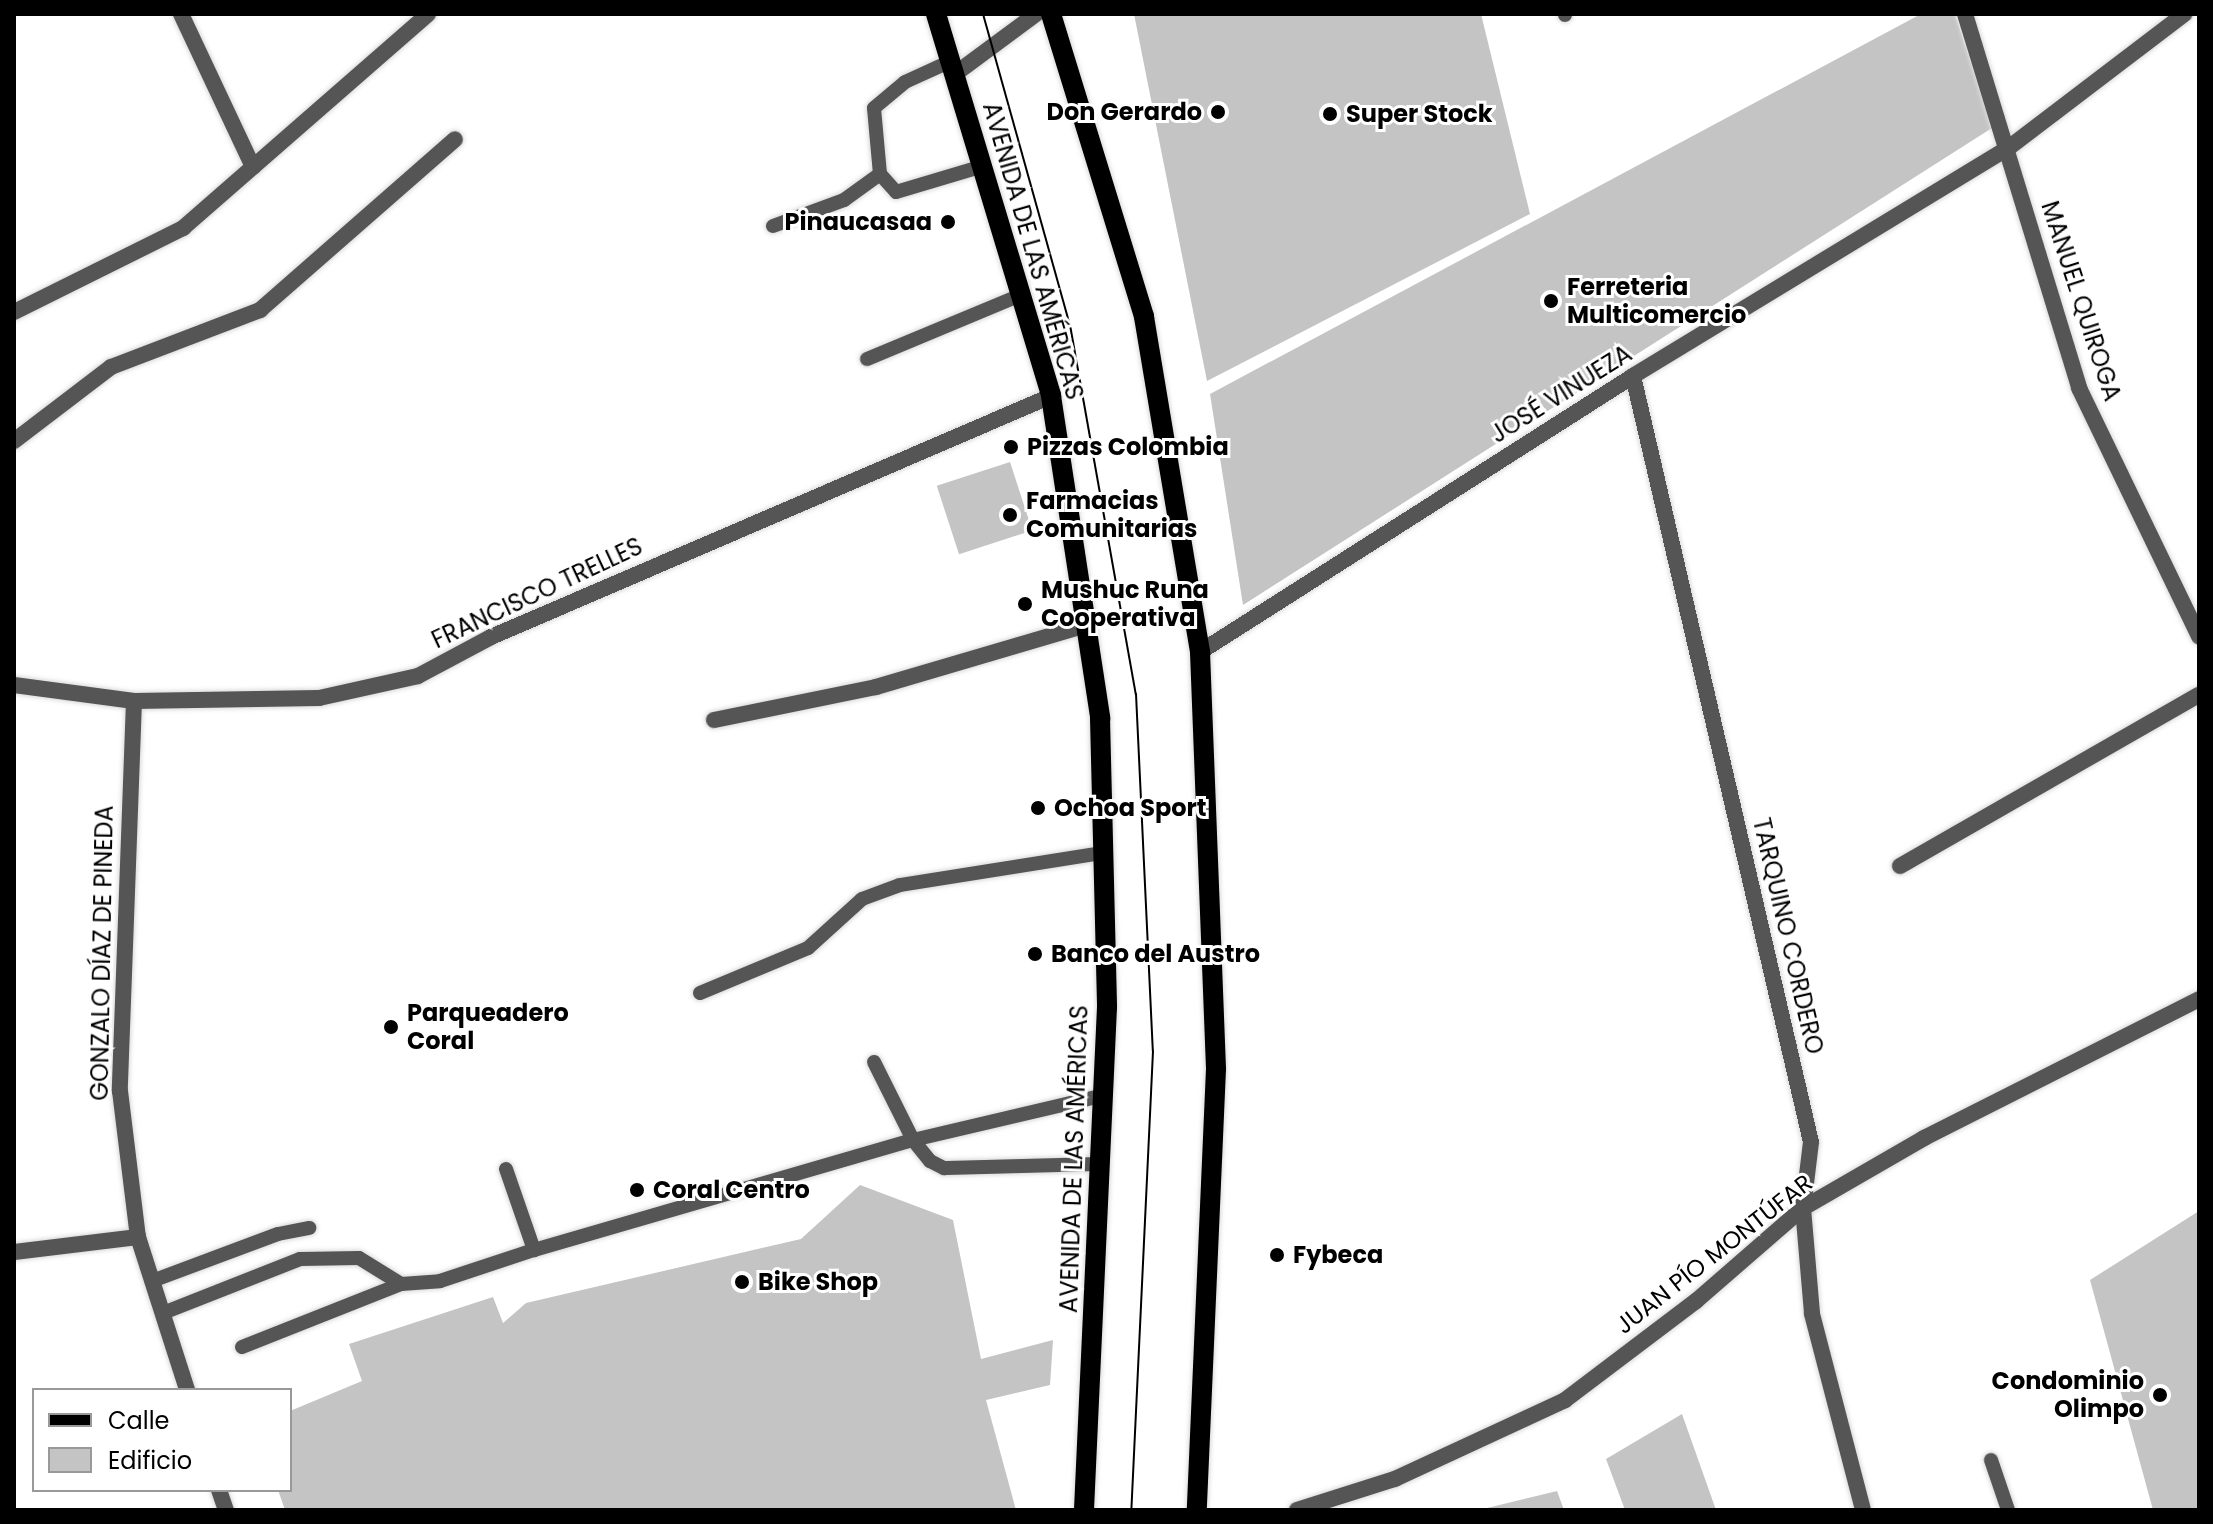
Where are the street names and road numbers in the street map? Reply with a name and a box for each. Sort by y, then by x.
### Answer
street label: AVENIDA DE LAS AMÉRICAS [977,99,1089,403]
street label: MANUEL QUIROGA [2035,197,2127,405]
street label: JOSÉ VINUEZA [1485,339,1637,449]
street label: FRANCISCO TRELLES [427,532,647,654]
street label: GONZALO DÍAZ DE PINEDA [85,805,119,1101]
street label: TARQUINO CORDERO [1747,815,1829,1057]
street label: AVENIDA DE LAS AMÉRICAS [1054,1004,1094,1314]
street label: JUAN PÍO MONTÚFAR [1610,1168,1818,1340]

